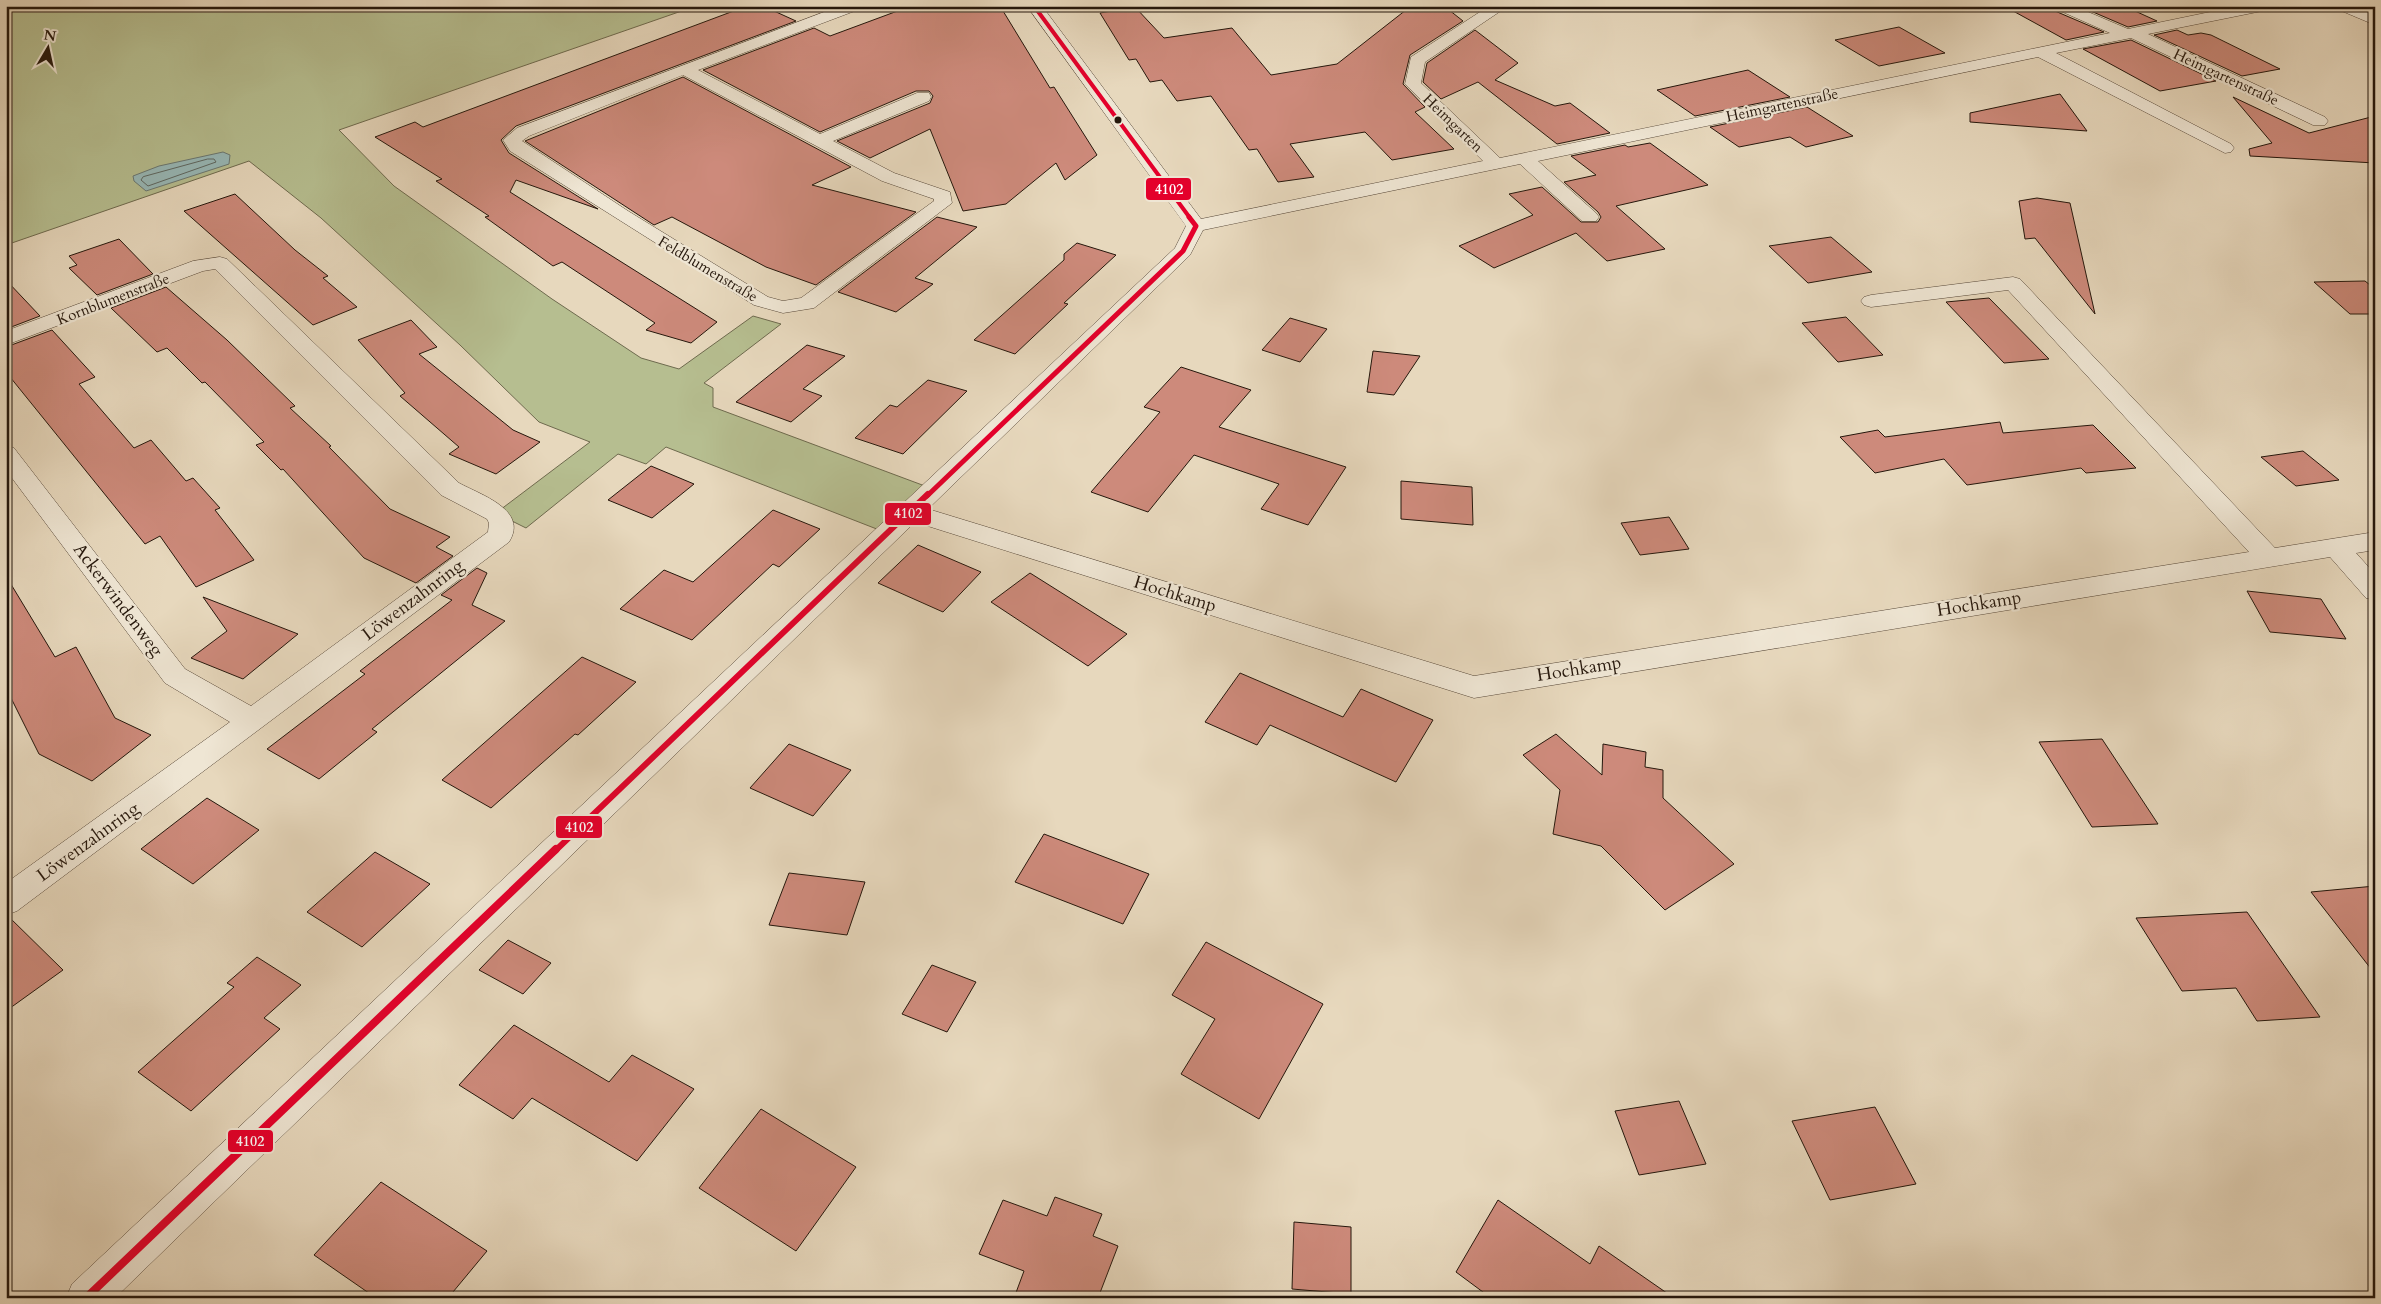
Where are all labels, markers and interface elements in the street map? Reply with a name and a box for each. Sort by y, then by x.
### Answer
north arrow [22,22,72,72]
text: N [42,25,57,46]
street label: Heimgartenstraße [2170,44,2282,110]
street label: Heimgartenstraße [1724,83,1840,127]
street label: Heimgarten [1418,89,1488,157]
unlabelled marker [1113,115,1123,125]
line badge: 4102 [1145,177,1192,201]
text: 4102 [1155,180,1183,199]
street label: Feldblumenstraße [655,231,762,307]
street label: Kornblumenstraße [54,268,172,330]
line badge: 4102 [884,502,932,526]
text: 4102 [894,504,922,523]
street label: Ackerwindenweg [67,538,169,662]
street label: Löwenzahnring [357,553,470,646]
street label: Hochkamp [1131,570,1219,618]
street label: Hochkamp [1935,585,2023,623]
street label: Hochkamp [1535,650,1623,688]
street label: Löwenzahnring [32,796,145,888]
line badge: 4102 [555,815,603,839]
text: 4102 [565,818,593,837]
line badge: 4102 [227,1129,274,1153]
text: 4102 [236,1132,264,1151]

